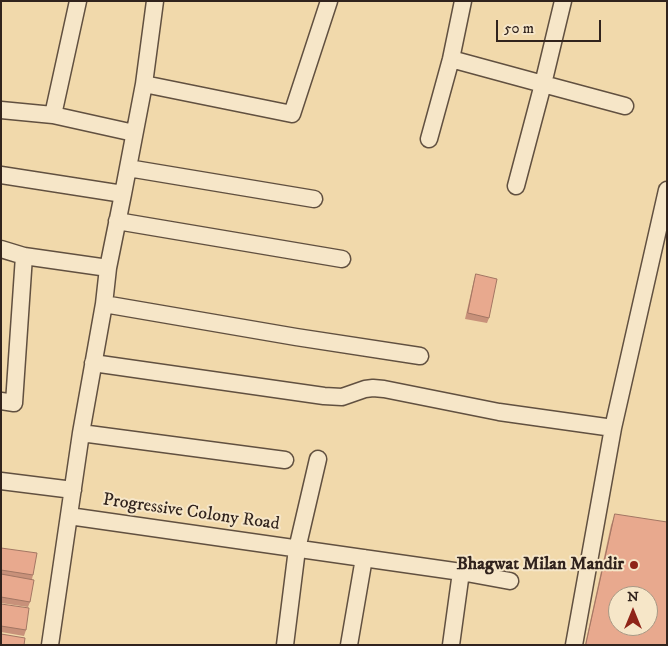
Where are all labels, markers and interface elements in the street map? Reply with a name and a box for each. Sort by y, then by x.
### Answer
scale bar [498,10,603,42]
text: 50 m [504,19,534,38]
street label: Progressive Colony Road [101,490,281,536]
place label: Bhagwat Milan Mandir [457,554,624,576]
marker: Bhagwat Milan Mandir [628,559,640,571]
north arrow [608,586,658,636]
text: N [627,588,639,606]

